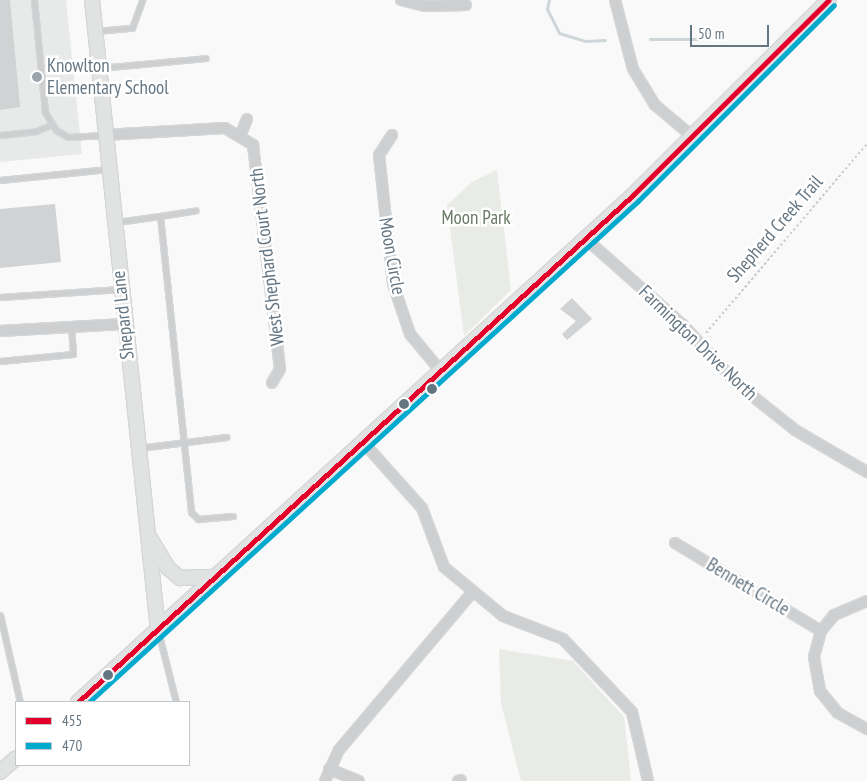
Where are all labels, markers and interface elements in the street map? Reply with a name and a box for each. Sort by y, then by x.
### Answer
scale bar [692,15,771,47]
text: 50 m [698,24,724,43]
place label: Knowlton Elementary School [47,55,169,99]
marker: Knowlton Elementary School [31,71,43,83]
street label: West Shephard Court North [245,167,289,347]
street label: Shepherd Creek Trail [722,171,828,287]
park label: Moon Park [441,207,511,229]
street label: Moon Circle [374,216,410,296]
street label: Shepard Lane [107,270,139,360]
street label: Farmington Drive North [634,281,762,405]
unlabelled marker [427,384,437,394]
unlabelled marker [399,399,409,409]
street label: Bennett Circle [702,553,794,621]
unlabelled marker [103,670,113,680]
legend [15,701,190,766]
text: 455 [62,711,82,730]
text: 470 [62,736,82,755]

